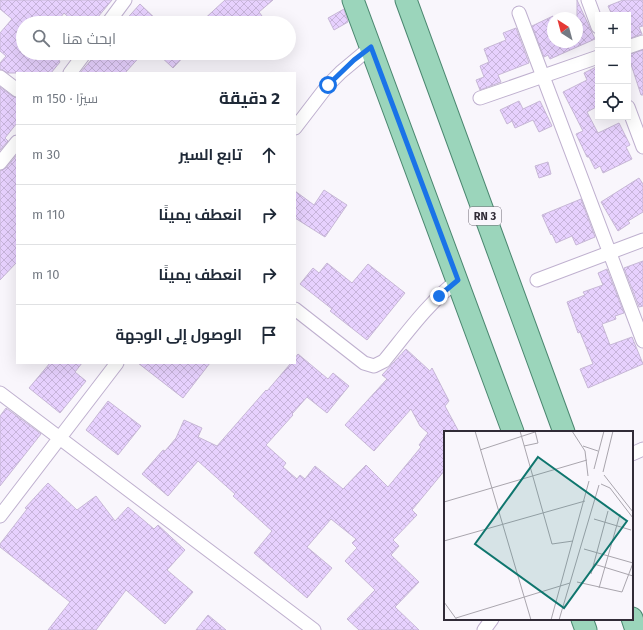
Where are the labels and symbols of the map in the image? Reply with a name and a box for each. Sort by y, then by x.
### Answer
north arrow [547,12,583,48]
route start [319,76,337,94]
road number: RN 3 [469,207,501,225]
route end [430,287,448,305]
inset map [444,431,633,620]

